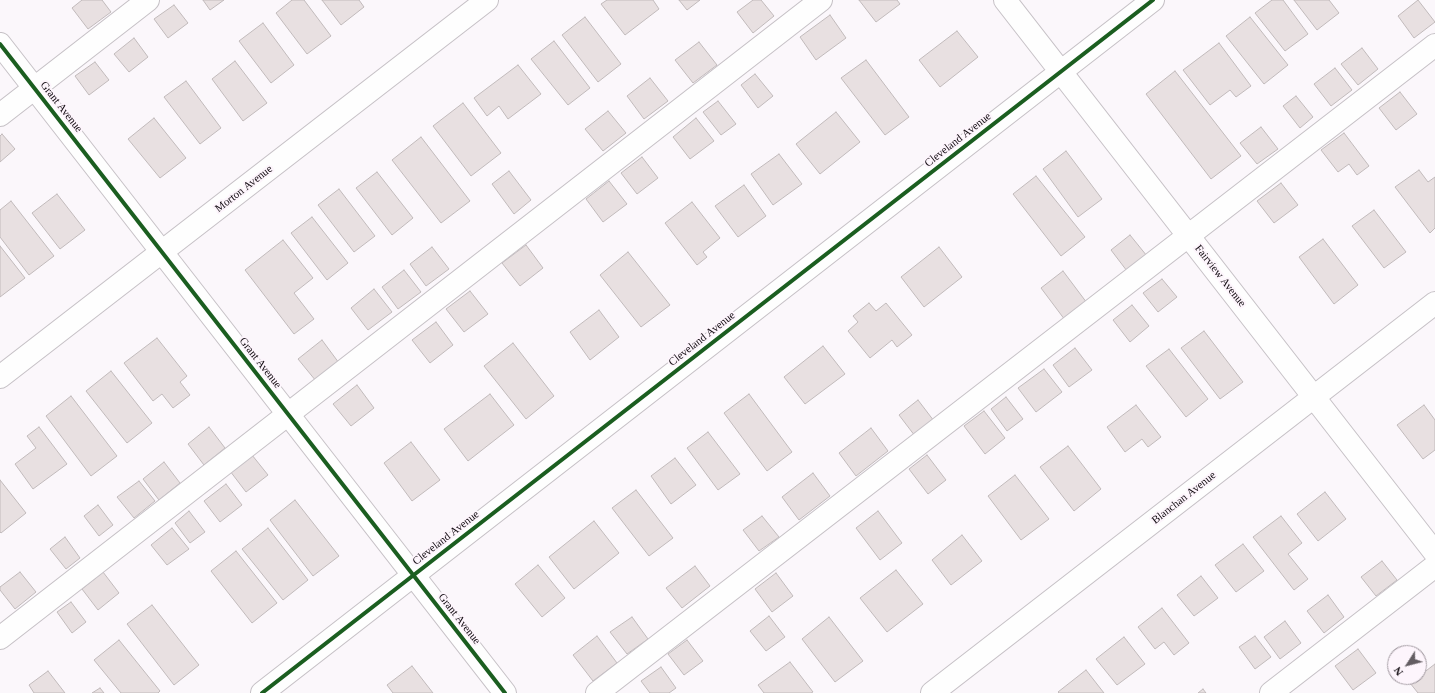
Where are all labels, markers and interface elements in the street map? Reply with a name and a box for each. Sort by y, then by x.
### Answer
street label: Grant Avenue [37,79,85,135]
street label: Cleveland Avenue [922,110,994,170]
street label: Morton Avenue [213,163,275,215]
street label: Fairview Avenue [1192,242,1248,310]
street label: Cleveland Avenue [666,309,738,369]
street label: Grant Avenue [236,335,284,391]
street label: Blanchan Avenue [1149,469,1219,527]
street label: Cleveland Avenue [410,508,482,568]
street label: Grant Avenue [435,591,483,647]
north arrow [1387,645,1427,685]
text: N [1391,665,1405,678]

